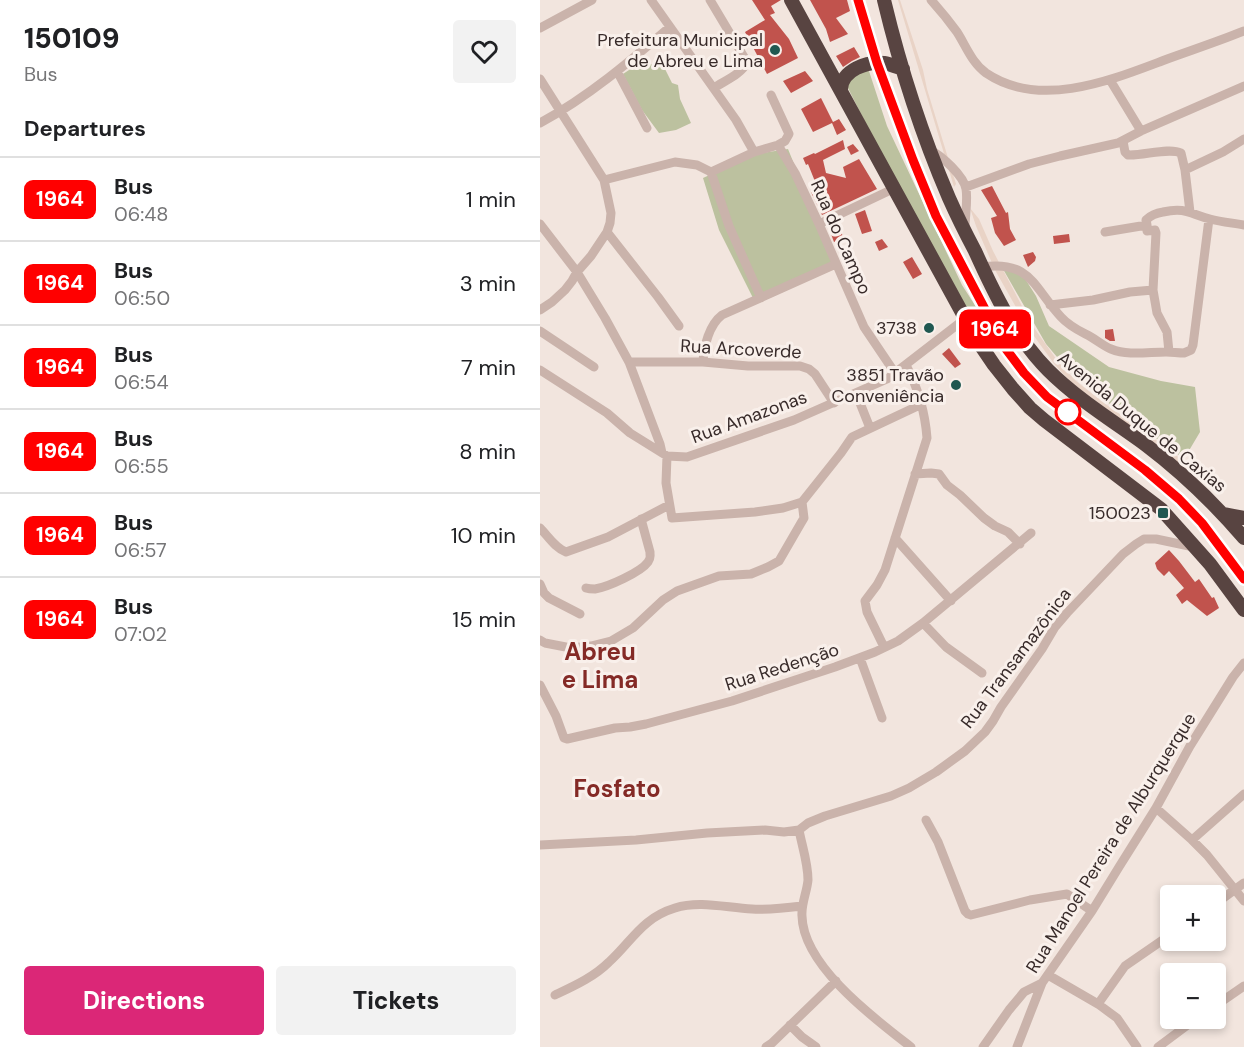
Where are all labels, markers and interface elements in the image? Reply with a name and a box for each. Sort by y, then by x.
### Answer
text: 150109 [24,20,119,57]
button: heart [453,20,516,83]
place label: Prefeitura Municipal de Abreu e Lima [597,28,763,73]
marker: Prefeitura Municipal de Abreu e Lima [768,43,782,57]
text: Bus [24,61,58,87]
text: Departures [24,114,146,143]
text: Bus [114,172,153,201]
street label: Rua do Campo [805,176,877,298]
text: 1964 [36,185,84,213]
text: 1 min [466,185,516,214]
text: 06:48 [114,201,169,227]
text: Bus [114,256,153,285]
text: 1964 [36,269,84,297]
text: 3 min [460,269,516,298]
text: 06:50 [114,285,170,311]
line badge: 1964 [953,310,1037,348]
text: 1964 [971,315,1019,343]
place label: 3738 [876,316,917,340]
marker: 3738 [922,321,936,335]
street label: Rua Arcoverde [680,334,802,364]
text: Bus [114,340,153,369]
street label: Avenida Duque de Caxias [1052,346,1232,498]
text: 1964 [36,353,84,381]
text: 7 min [461,353,516,382]
place label: 3851 Travão Conveniência [831,363,944,408]
text: 06:54 [114,369,169,395]
marker: 3851 Travão Conveniência [949,378,963,392]
street label: Rua Amazonas [688,385,810,449]
unlabelled marker [1055,399,1081,425]
text: Bus [114,424,153,453]
text: 1964 [36,437,84,465]
text: 8 min [459,437,516,466]
text: 06:55 [114,453,169,479]
place label: 150023 [1089,501,1151,525]
marker: 150023 [1156,506,1170,520]
text: Bus [114,508,153,537]
text: 1964 [36,521,84,549]
text: 10 min [451,521,516,550]
text: 06:57 [114,537,167,563]
street label: Rua Transamazônica [955,583,1077,733]
text: Bus [114,592,153,621]
text: 1964 [36,605,84,633]
text: 15 min [452,605,516,634]
text: 07:02 [114,621,167,647]
district label: Abreu e Lima [562,636,638,695]
street label: Rua Redenção [722,637,842,697]
street label: Rua Manoel Pereira de Alburquerque [1021,708,1201,978]
district label: Fosfato [573,773,661,804]
map controls [1160,885,1226,1029]
button: + [1160,885,1226,951]
button: − [1160,963,1226,1029]
button: Directions [24,966,264,1035]
button: Tickets [276,966,516,1035]

